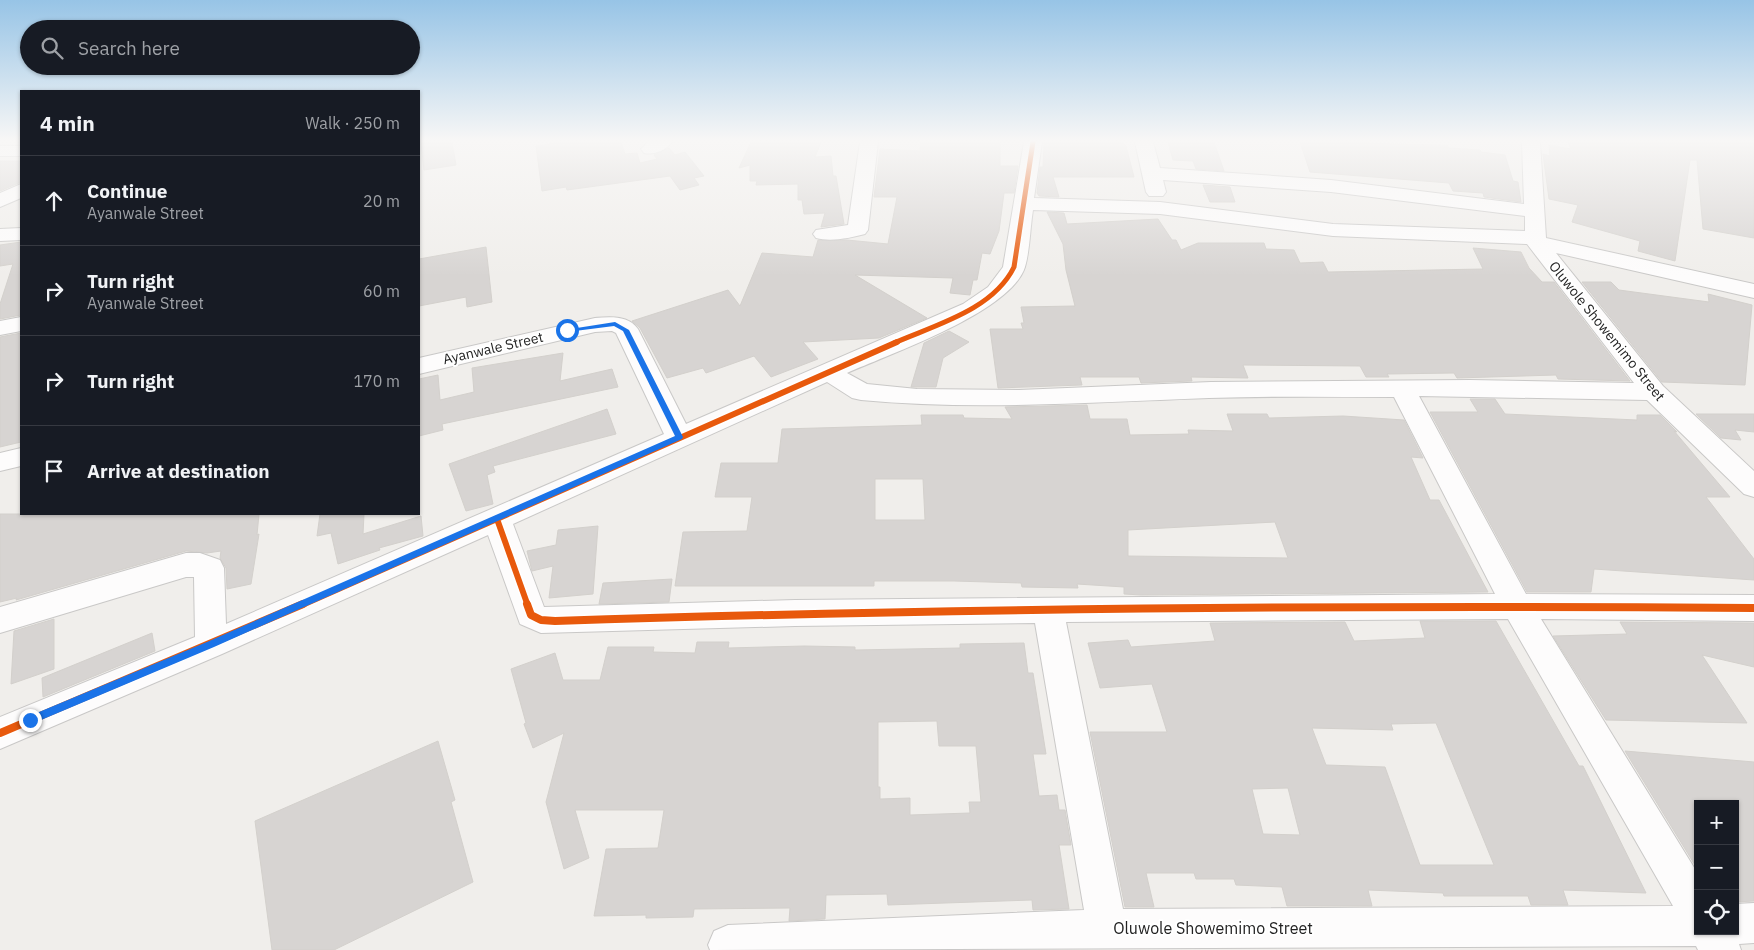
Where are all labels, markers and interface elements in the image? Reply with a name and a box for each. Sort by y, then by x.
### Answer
search box [20,20,420,75]
icon: search [38,34,66,62]
text: Search here [78,36,180,60]
text: 4 min [40,109,95,137]
text: Walk · 250 m [305,113,400,133]
text: Continue [87,179,167,203]
icon: ahead [40,187,68,215]
text: 20 m [363,191,400,211]
text: Ayanwale Street [87,203,204,223]
street label: Oluwole Showemimo Street [1545,257,1669,405]
text: Turn right [87,269,174,293]
icon: right [40,277,68,305]
text: 60 m [363,281,400,301]
text: Ayanwale Street [87,293,204,313]
route start [556,319,579,342]
street label: Ayanwale Street [441,328,545,368]
icon: right [40,367,68,395]
text: Turn right [87,369,174,393]
text: 170 m [353,371,400,391]
icon: arrive [40,457,68,485]
text: Arrive at destination [87,459,270,483]
route end [19,709,42,732]
map controls [1694,800,1739,935]
button: + [1694,800,1739,845]
button: − [1694,845,1739,890]
button: locate [1694,890,1739,935]
street label: Oluwole Showemimo Street [1113,918,1313,938]

